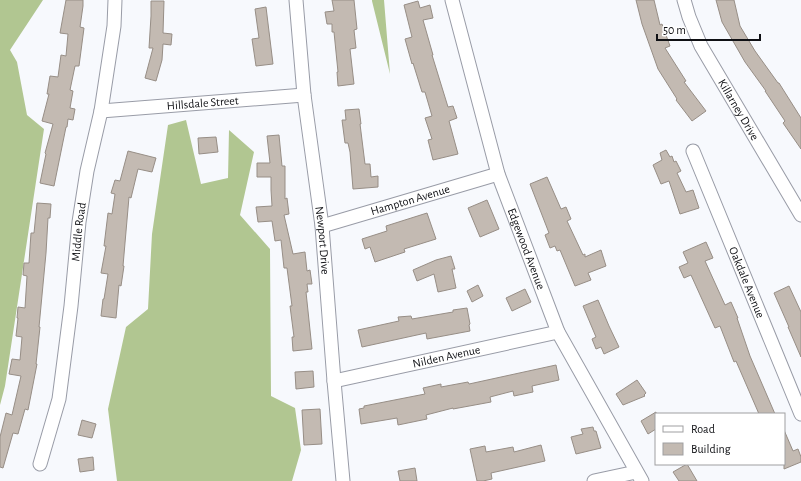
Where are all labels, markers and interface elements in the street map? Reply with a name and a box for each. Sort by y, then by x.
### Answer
scale bar [657,16,760,42]
text: 50 m [663,24,686,36]
street label: Killarney Drive [716,77,761,142]
street label: Hillsdale Street [166,94,239,112]
street label: Hampton Avenue [369,183,451,217]
street label: Middle Road [69,202,88,262]
street label: Newport Drive [313,206,332,275]
street label: Edgewood Avenue [506,206,547,291]
street label: Oakdale Avenue [727,245,767,320]
street label: Nilden Avenue [411,343,481,370]
legend [655,413,785,465]
text: Road [691,423,715,435]
text: Building [691,443,731,455]

